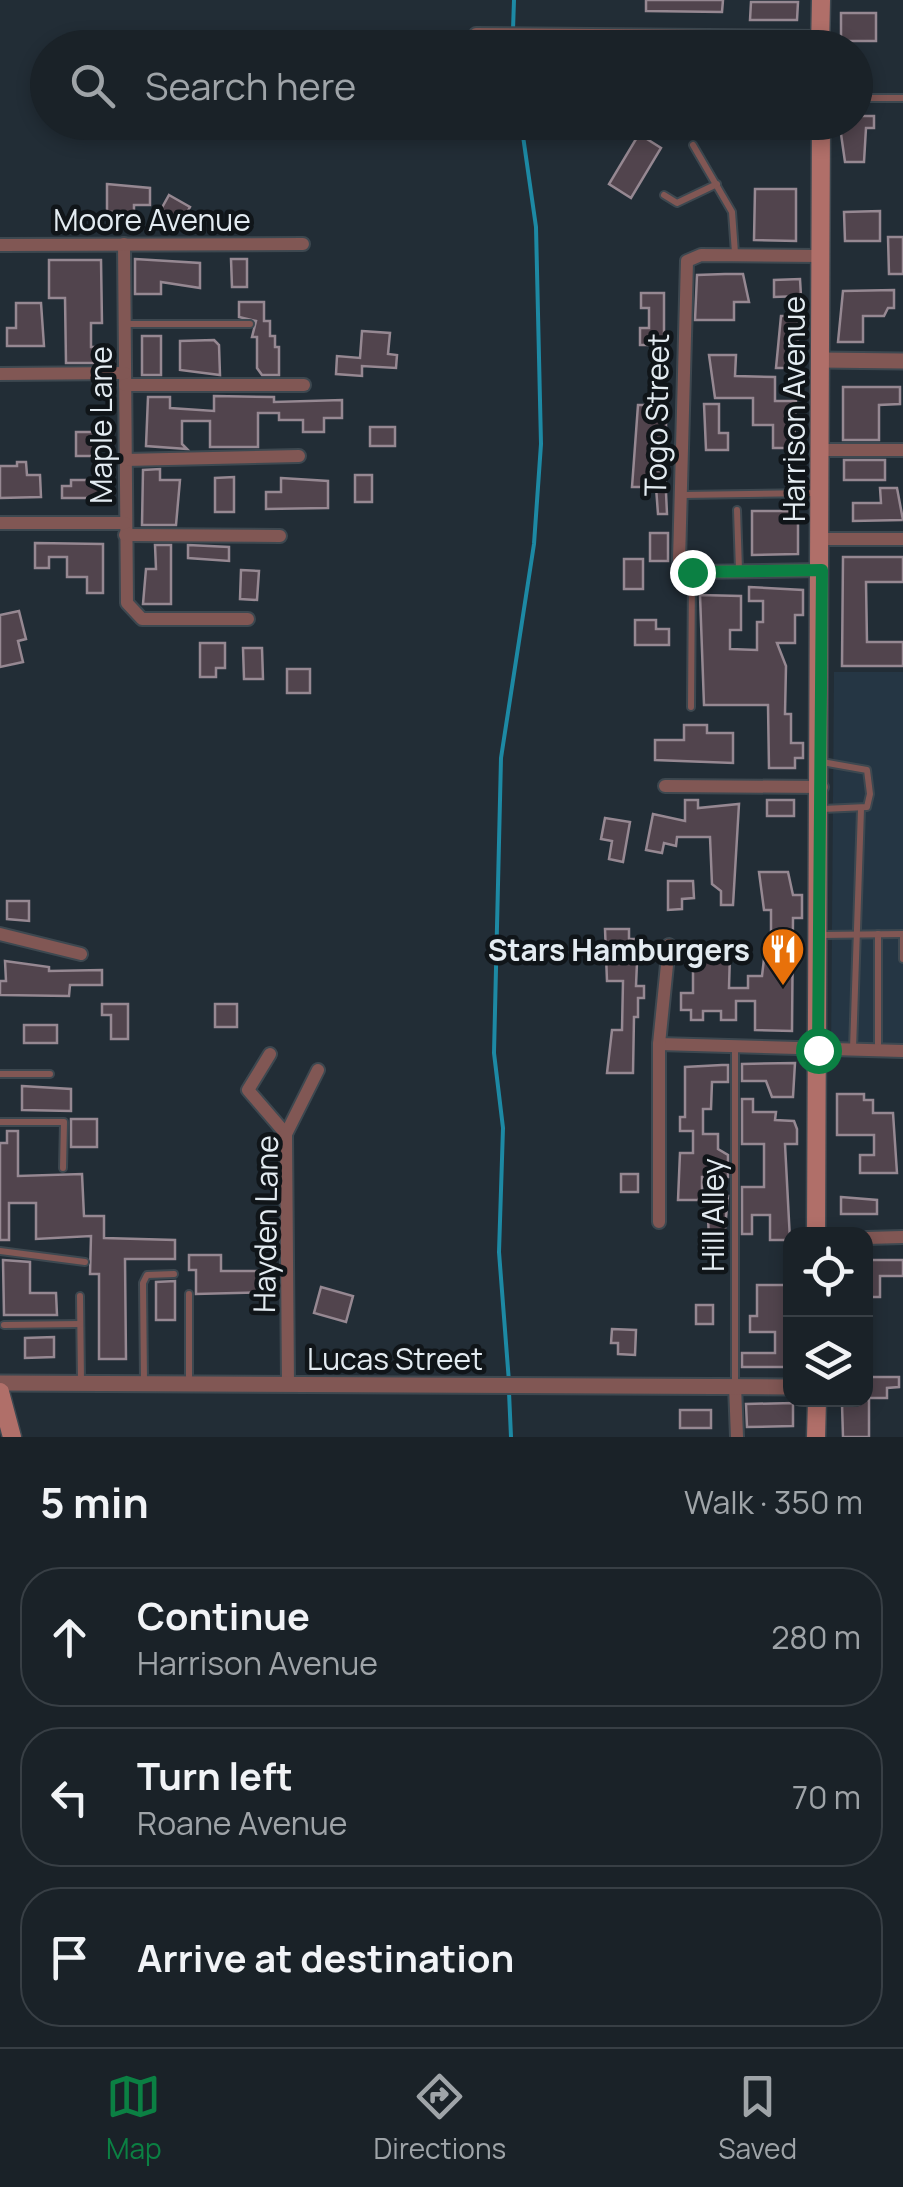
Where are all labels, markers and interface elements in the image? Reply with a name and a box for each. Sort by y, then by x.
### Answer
search box [30,30,873,140]
icon: search [65,58,120,113]
text: Search here [145,59,356,111]
street label: Moore Avenue [53,199,251,240]
street label: Harrison Avenue [773,296,814,522]
street label: Togo Street [634,333,678,497]
street label: Maple Lane [80,346,121,504]
route end [670,550,716,596]
restaurant icon: Stars Hamburgers [760,926,806,987]
place label: Stars Hamburgers [488,929,750,970]
route start [796,1028,842,1074]
street label: Hayden Lane [243,1135,287,1313]
street label: Hill Alley [692,1158,733,1272]
map controls [783,1227,873,1407]
button: locate [783,1227,873,1317]
button: layers [783,1317,873,1407]
street label: Lucas Street [307,1338,483,1379]
text: 5 min [40,1473,149,1531]
text: Walk · 350 m [684,1480,863,1524]
text: Continue [137,1589,310,1641]
icon: ahead [42,1610,97,1665]
text: 280 m [771,1615,861,1659]
text: Harrison Avenue [137,1641,378,1685]
text: Turn left [137,1749,293,1801]
icon: left [42,1770,97,1825]
text: 70 m [792,1775,861,1819]
text: Roane Avenue [137,1801,347,1845]
icon: arrive [42,1930,97,1985]
text: Arrive at destination [137,1931,514,1983]
tab: Map [106,2069,162,2167]
tab: Directions [374,2069,506,2167]
tab: Saved [718,2069,797,2167]

